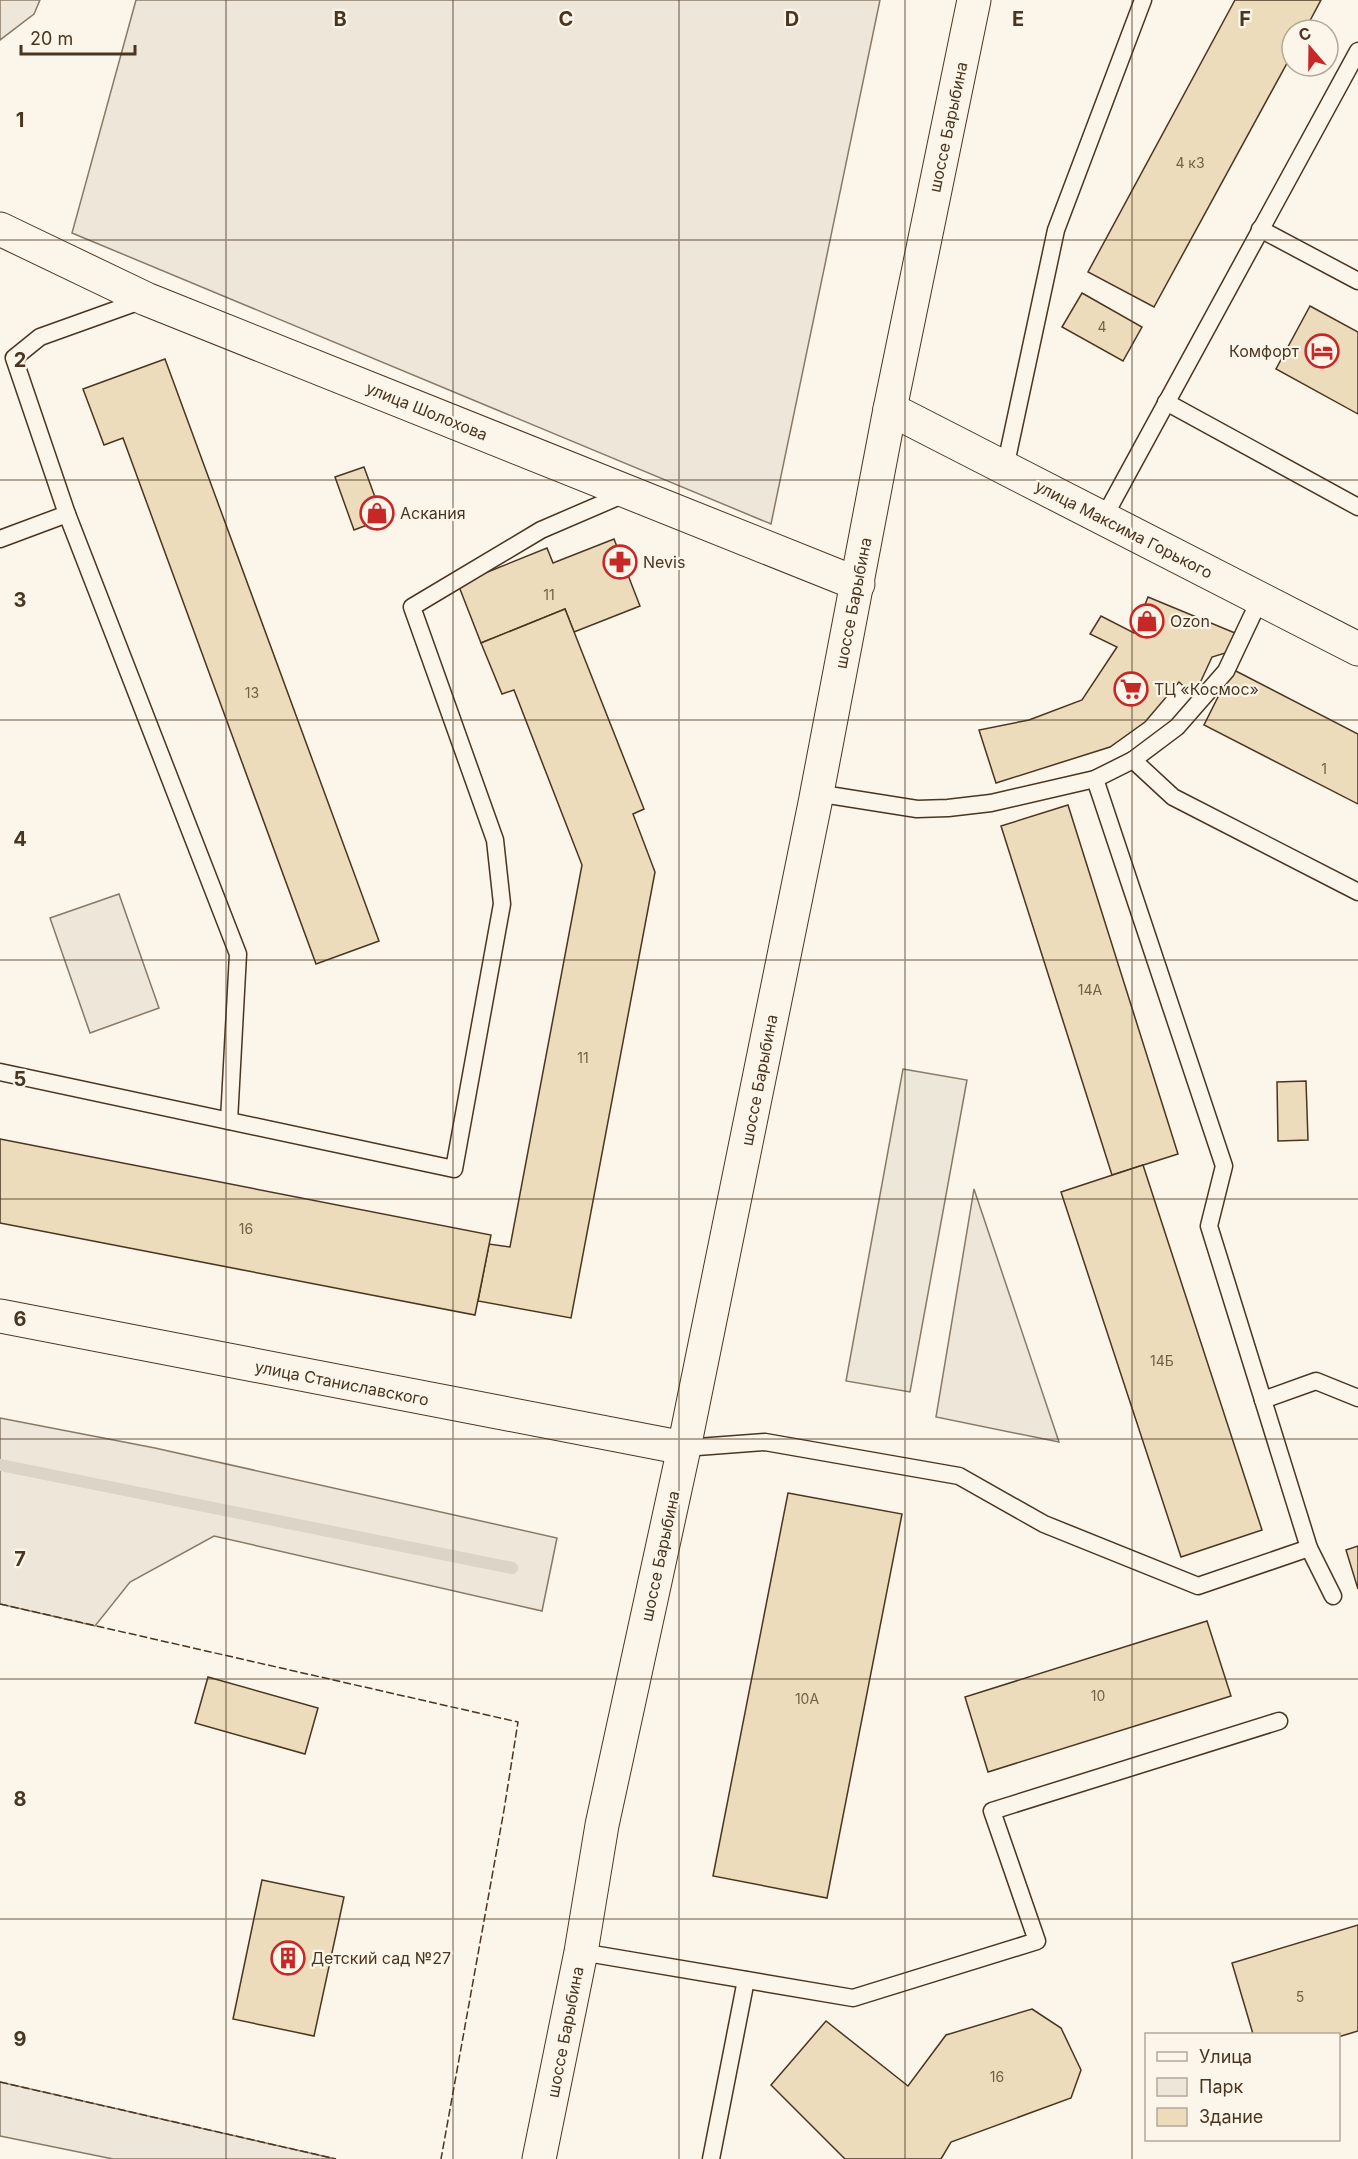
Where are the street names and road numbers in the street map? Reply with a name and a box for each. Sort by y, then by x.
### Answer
street label: шоссе Барыбина [924,60,972,194]
street label: улица Шолохова [363,378,491,444]
street label: улица Максима Горького [1032,475,1216,583]
street label: шоссе Барыбина [830,536,876,670]
street label: шоссе Барыбина [736,1013,782,1147]
street label: улица Станиславского [253,1356,431,1410]
street label: шоссе Барыбина [636,1489,684,1623]
street label: шоссе Барыбина [542,1965,588,2099]

